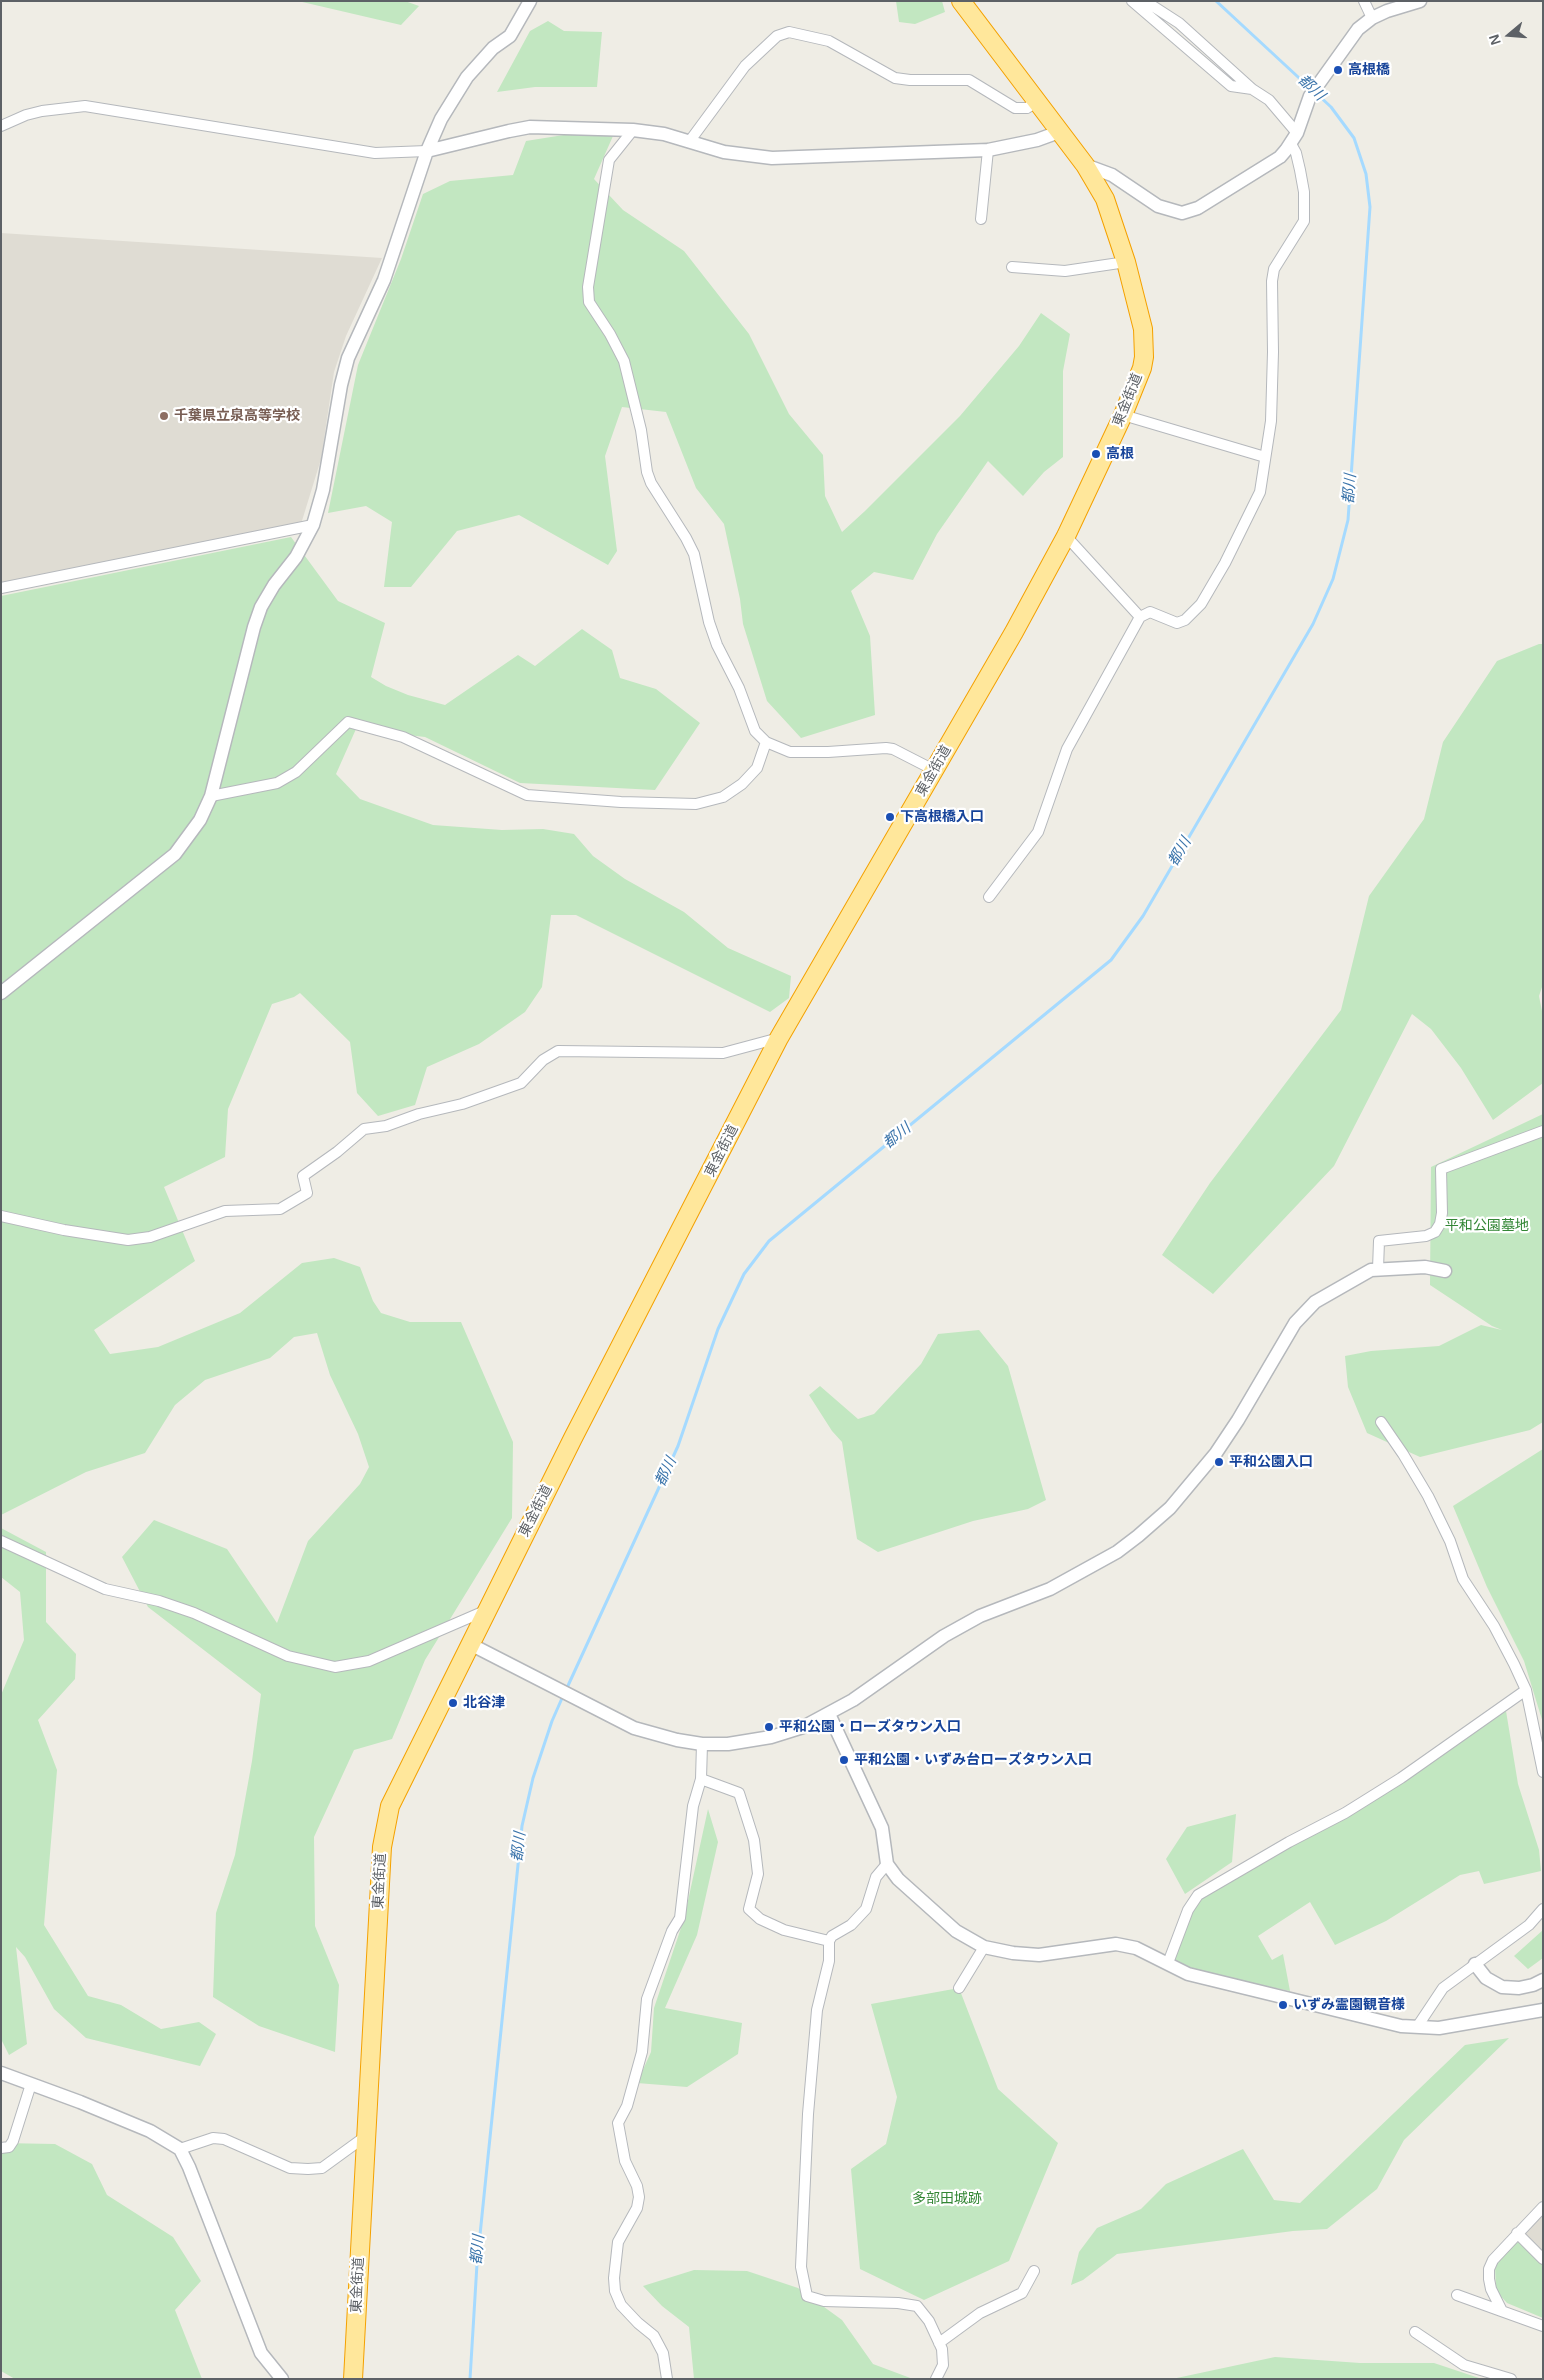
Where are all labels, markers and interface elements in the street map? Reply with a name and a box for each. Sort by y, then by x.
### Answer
north arrow [1484,10,1534,60]
text: N [1486,32,1504,47]
place label: 高根橋 [1348,62,1390,78]
marker: 高根橋 [1332,64,1344,76]
water label: 都川 [1294,71,1328,105]
street label: 東金街道 [1110,371,1146,429]
place label: 千葉県立泉高等学校 [174,408,300,424]
marker: 千葉県立泉高等学校 [158,410,170,422]
place label: 高根 [1106,446,1134,462]
marker: 高根 [1090,448,1102,460]
water label: 都川 [1340,473,1360,505]
street label: 東金街道 [913,743,955,799]
place label: 下高根橋入口 [900,809,984,825]
marker: 下高根橋入口 [884,811,896,823]
water label: 都川 [1165,835,1195,869]
water label: 都川 [880,1120,914,1152]
street label: 東金街道 [702,1122,742,1180]
park label: 平和公園墓地 [1445,1218,1529,1234]
place label: 平和公園入口 [1229,1454,1313,1470]
water label: 都川 [652,1455,680,1489]
marker: 平和公園入口 [1213,1456,1225,1468]
street label: 東金街道 [516,1482,556,1540]
place label: 北谷津 [463,1695,505,1711]
marker: 北谷津 [447,1697,459,1709]
place label: 平和公園・ローズタウン入口 [779,1719,961,1735]
marker: 平和公園・ローズタウン入口 [763,1721,775,1733]
place label: 平和公園・いずみ台ローズタウン入口 [854,1752,1092,1768]
marker: 平和公園・いずみ台ローズタウン入口 [838,1754,850,1766]
water label: 都川 [508,1831,530,1863]
street label: 東金街道 [370,1853,390,1909]
place label: いずみ霊園観音様 [1293,1997,1405,2013]
marker: いずみ霊園観音様 [1277,1999,1289,2011]
park label: 多部田城跡 [912,2191,982,2207]
water label: 都川 [468,2234,488,2266]
street label: 東金街道 [348,2257,368,2313]

